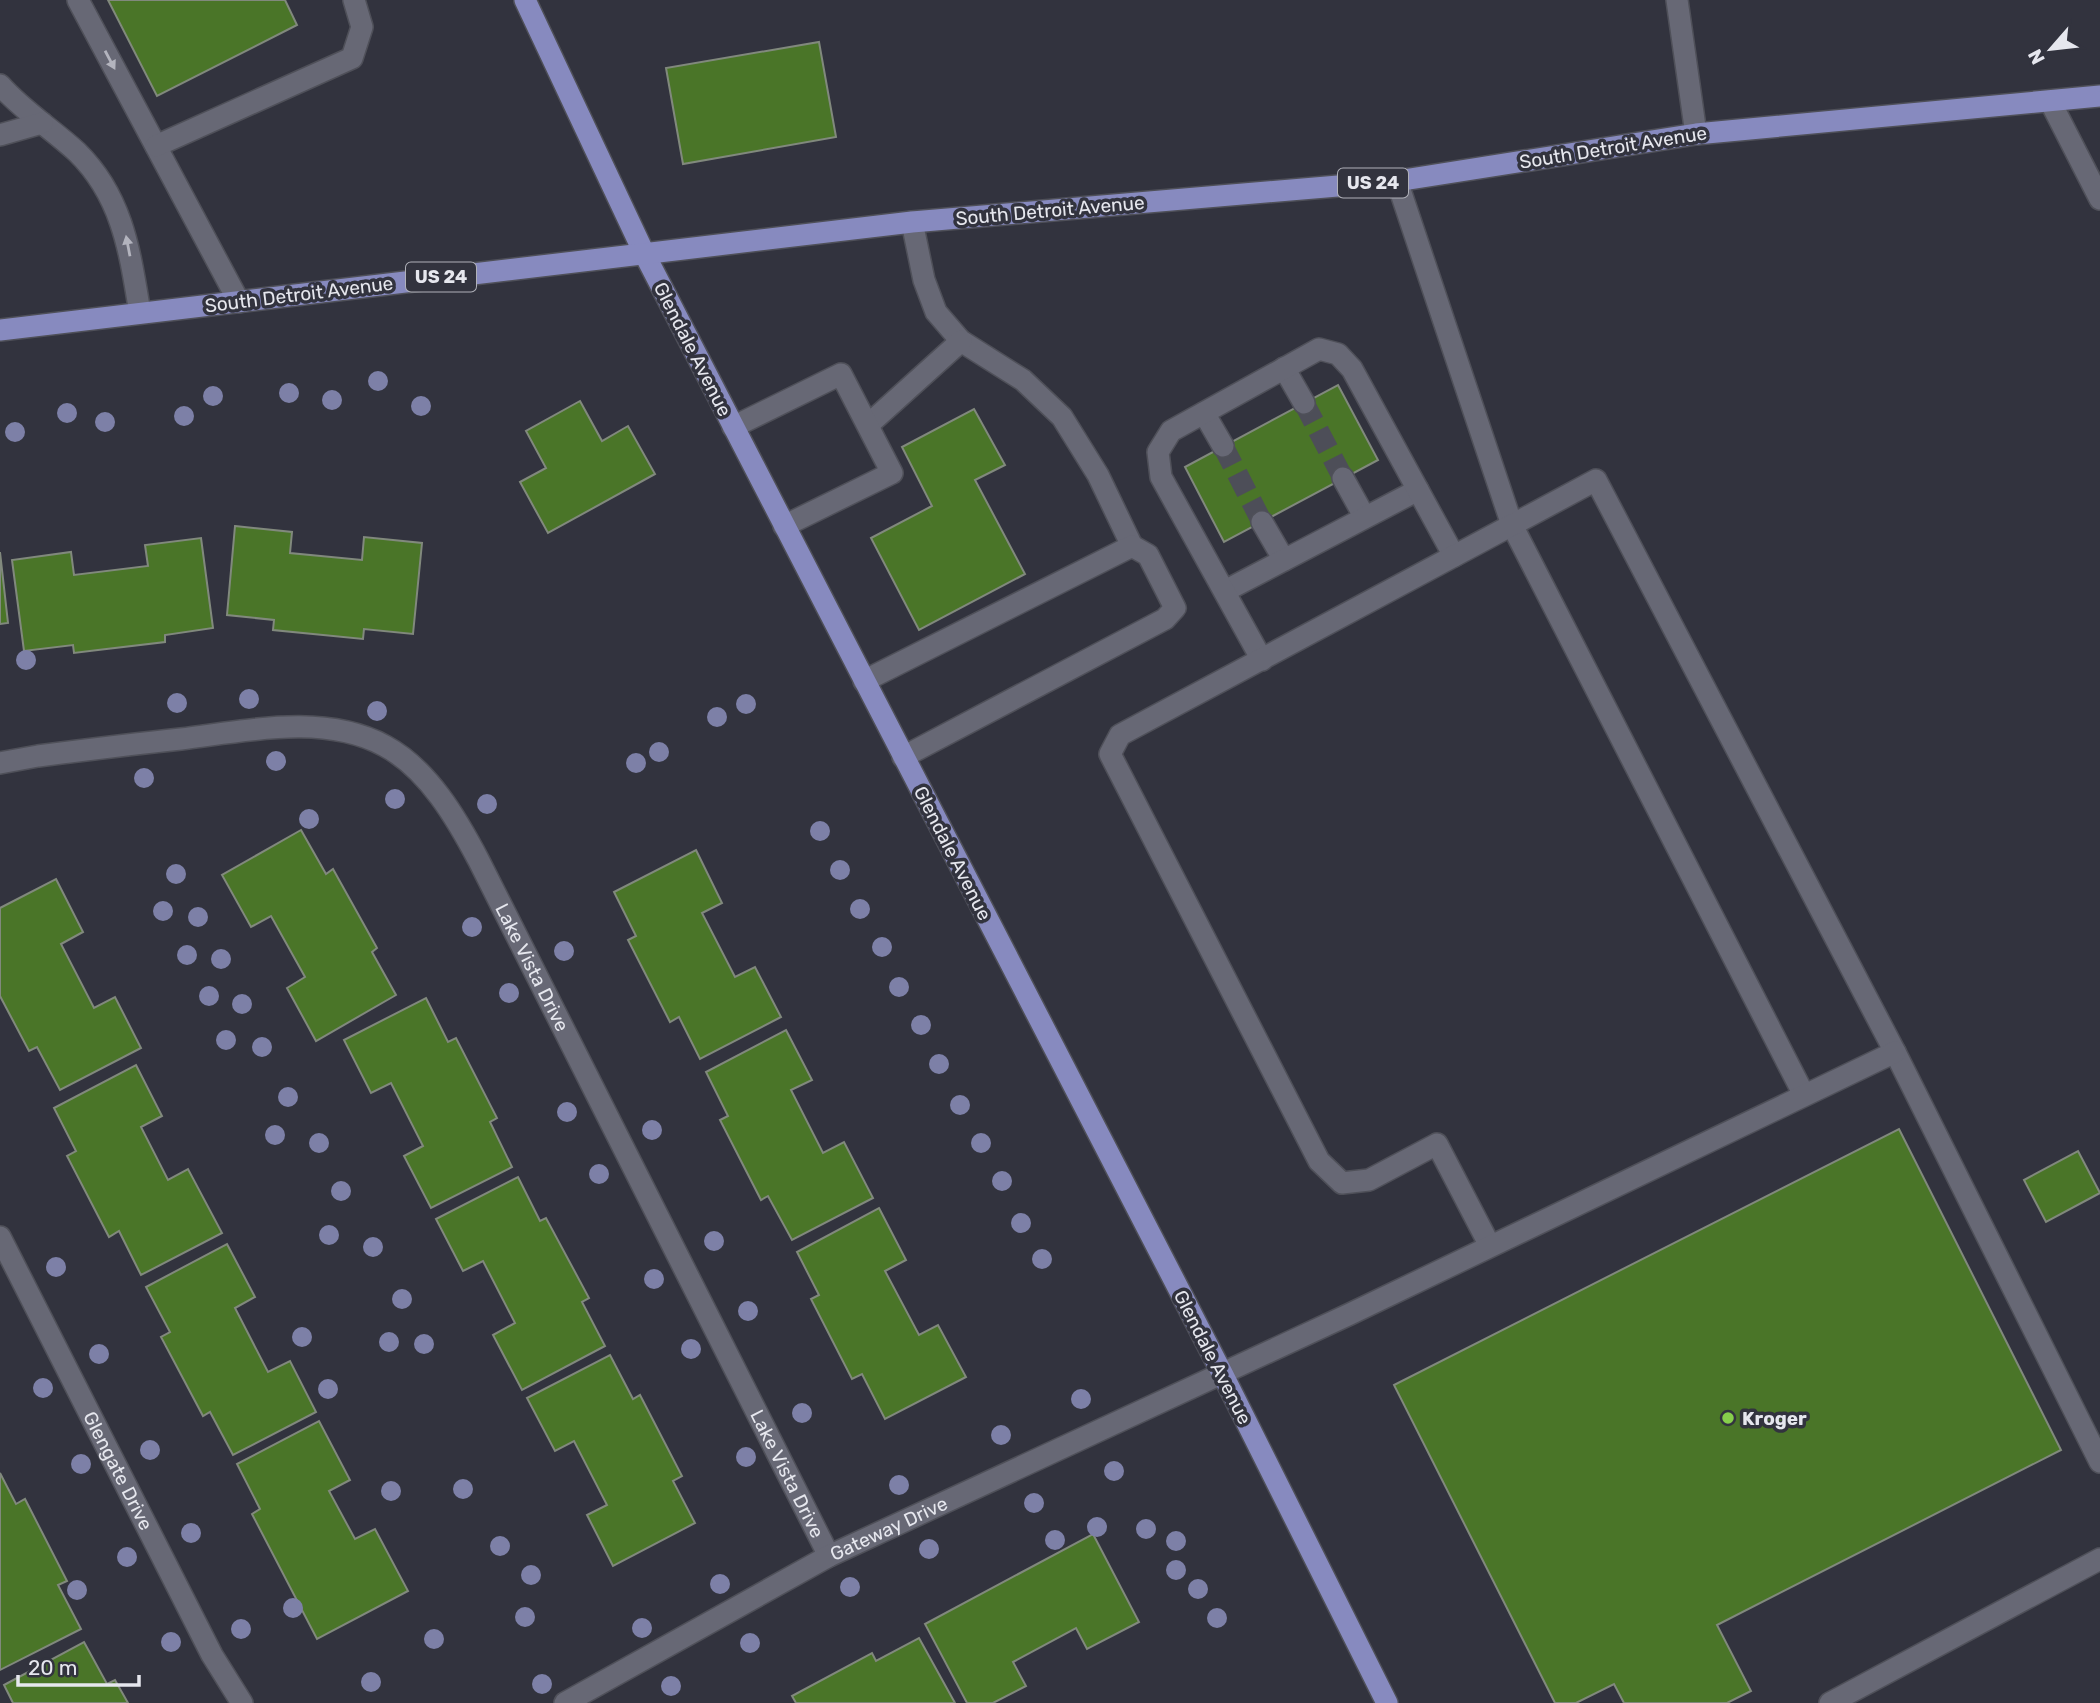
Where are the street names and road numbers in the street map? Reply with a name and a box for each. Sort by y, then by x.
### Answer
street label: South Detroit Avenue [1518,121,1709,174]
road number: US 24 [1338,168,1408,198]
street label: South Detroit Avenue [955,191,1145,230]
road number: US 24 [406,262,476,292]
street label: South Detroit Avenue [204,272,395,317]
street label: Glendale Avenue [649,278,736,420]
street label: Glendale Avenue [909,782,996,924]
street label: Lake Vista Drive [490,900,574,1035]
street label: Glendale Avenue [1169,1286,1256,1428]
street label: Lake Vista Drive [745,1406,829,1542]
street label: Glengate Drive [78,1408,158,1534]
street label: Gateway Drive [827,1492,951,1566]

